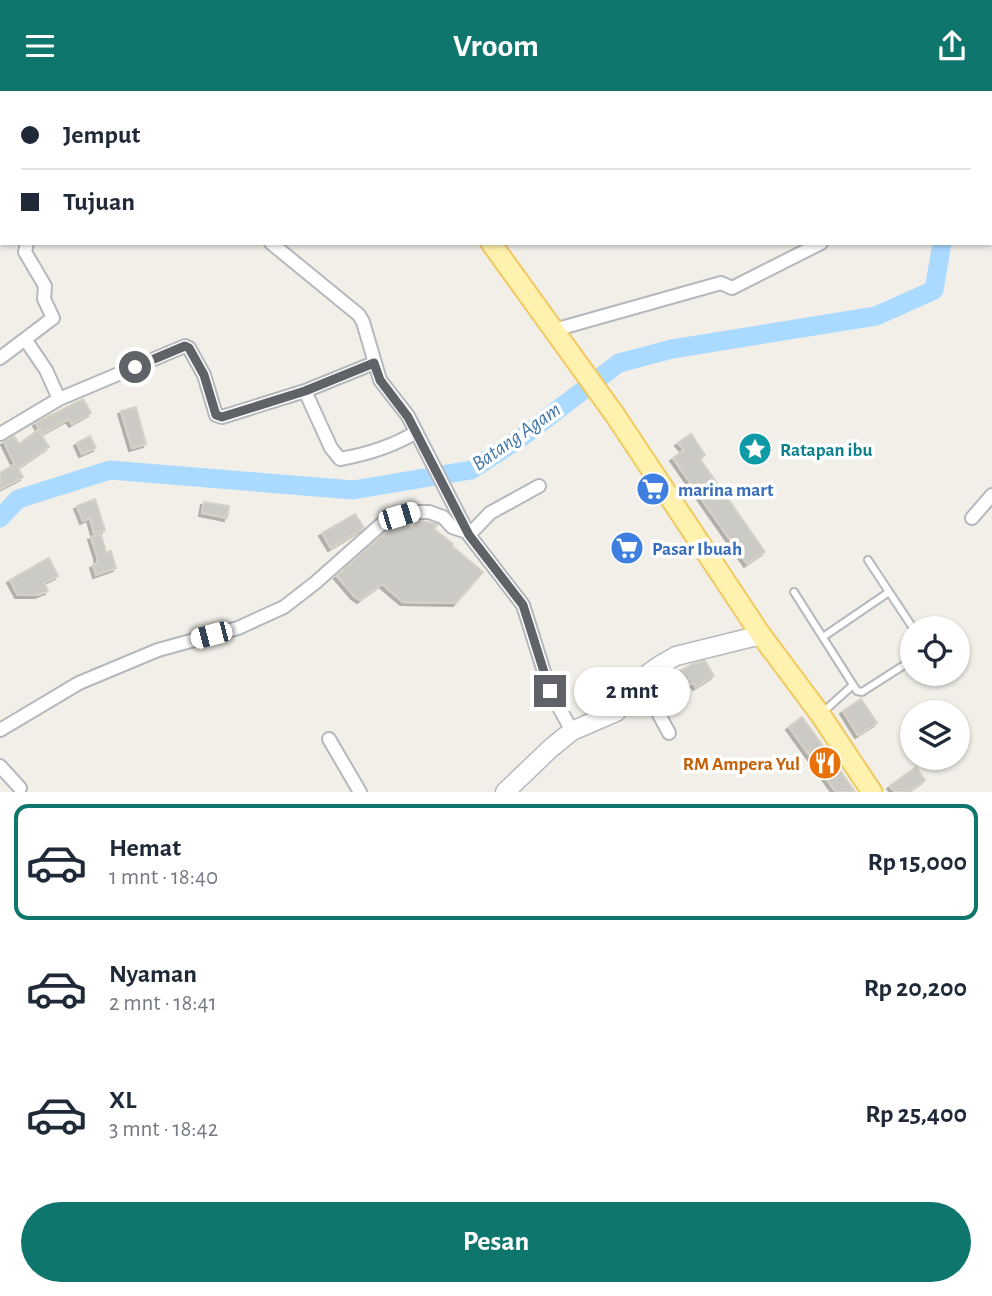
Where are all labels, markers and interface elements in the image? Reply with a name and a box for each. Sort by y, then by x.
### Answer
icon: menu [21,27,59,65]
icon: share [933,27,971,65]
text: Vroom [453,30,539,62]
text: Jemput [63,122,140,148]
text: Tujuan [63,189,135,215]
route start [119,351,151,383]
water label: Batang Agam [468,398,564,475]
place icon: Ratapan ibu [736,430,774,468]
place label: Ratapan ibu [780,441,872,460]
supermarket icon: marina mart [634,470,672,508]
place label: marina mart [678,481,774,500]
car [376,500,423,532]
supermarket icon: Pasar Ibuah [608,529,646,567]
place label: Pasar Ibuah [652,540,742,559]
map controls [900,616,970,770]
button: locate [900,616,970,686]
car [188,619,235,651]
callout: 2 mnt [574,667,690,715]
route end [534,675,566,707]
text: 2 mnt [606,680,658,703]
button: layers [900,700,970,770]
restaurant icon: RM Ampera Yul [806,744,844,782]
place label: RM Ampera Yul [683,755,800,774]
icon: car [25,831,88,894]
text: Hemat [109,835,181,861]
text: Rp 15,000 [868,849,967,875]
text: 1 mnt · 18:40 [109,866,218,889]
icon: car [25,957,88,1020]
text: Nyaman [109,961,197,987]
text: Rp 20,200 [864,975,967,1001]
text: 2 mnt · 18:41 [109,992,217,1015]
icon: car [25,1083,88,1146]
text: XL [109,1087,136,1113]
text: Rp 25,400 [865,1101,967,1127]
text: 3 mnt · 18:42 [109,1118,218,1141]
button: Pesan [21,1202,971,1282]

